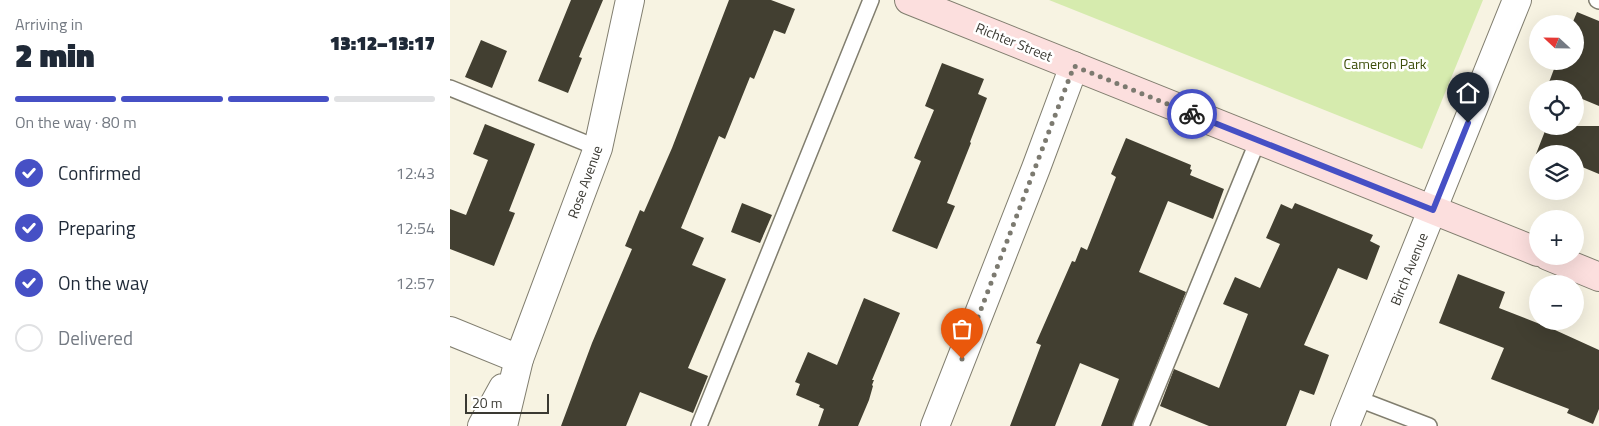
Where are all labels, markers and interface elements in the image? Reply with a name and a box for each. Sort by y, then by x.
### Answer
text: Arriving in [15,12,83,36]
north arrow [1529,15,1584,70]
map controls [1529,15,1584,330]
street label: Richter Street [973,17,1056,67]
text: 13:12–13:17 [330,28,435,57]
text: 2 min [15,31,95,79]
park label: Cameron Park [1344,53,1427,74]
pin [1447,72,1489,123]
icon: home [1454,79,1482,107]
button: locate [1529,80,1584,135]
courier [1167,89,1217,139]
icon: bike [1178,100,1206,128]
text: On the way · 80 m [15,110,137,134]
street label: Rose Avenue [562,142,607,221]
button: layers [1529,145,1584,200]
text: Confirmed [58,158,141,187]
icon: check [15,159,43,187]
text: 12:43 [396,161,435,185]
button: + [1529,210,1584,265]
text: Preparing [58,213,135,242]
icon: check [15,214,43,242]
text: 12:54 [396,216,435,240]
street label: Birch Avenue [1384,229,1433,308]
text: On the way [58,268,149,297]
icon: check [15,269,43,297]
text: 12:57 [396,271,435,295]
button: − [1529,275,1584,330]
pin [941,308,983,359]
icon: bag [948,315,976,343]
text: Delivered [58,323,133,352]
scale bar [465,391,549,414]
text: 20 m [472,392,502,413]

